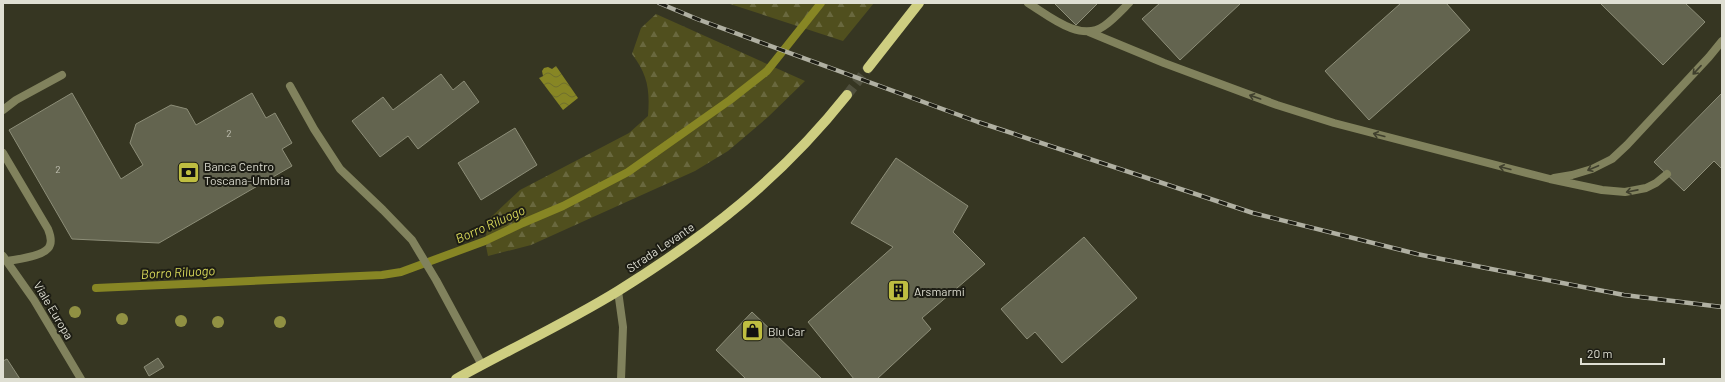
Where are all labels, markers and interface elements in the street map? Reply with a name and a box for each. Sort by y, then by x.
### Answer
one-way arrow [1693,65,1702,75]
one-way arrow [1249,93,1261,101]
house number: 2 [226,127,232,139]
one-way arrow [1373,130,1386,138]
place label: Banca Centro Toscana-Umbria [204,159,290,187]
bank icon: Banca Centro Toscana-Umbria [176,160,202,186]
house number: 2 [55,163,61,175]
one-way arrow [1499,163,1512,171]
one-way arrow [1587,165,1599,172]
one-way arrow [1626,187,1639,195]
water label: Borro Riluogo [453,202,527,246]
street label: Strada Levante [623,219,697,275]
water label: Borro Riluogo [140,262,216,282]
street label: Viale Europa [31,278,77,342]
building icon: Arsmarmi [885,278,911,304]
place label: Arsmarmi [914,284,965,298]
shop icon: Blu Car [740,318,766,344]
place label: Blu Car [768,324,805,338]
scale bar [1581,340,1664,366]
text: 20 m [1587,346,1613,360]

